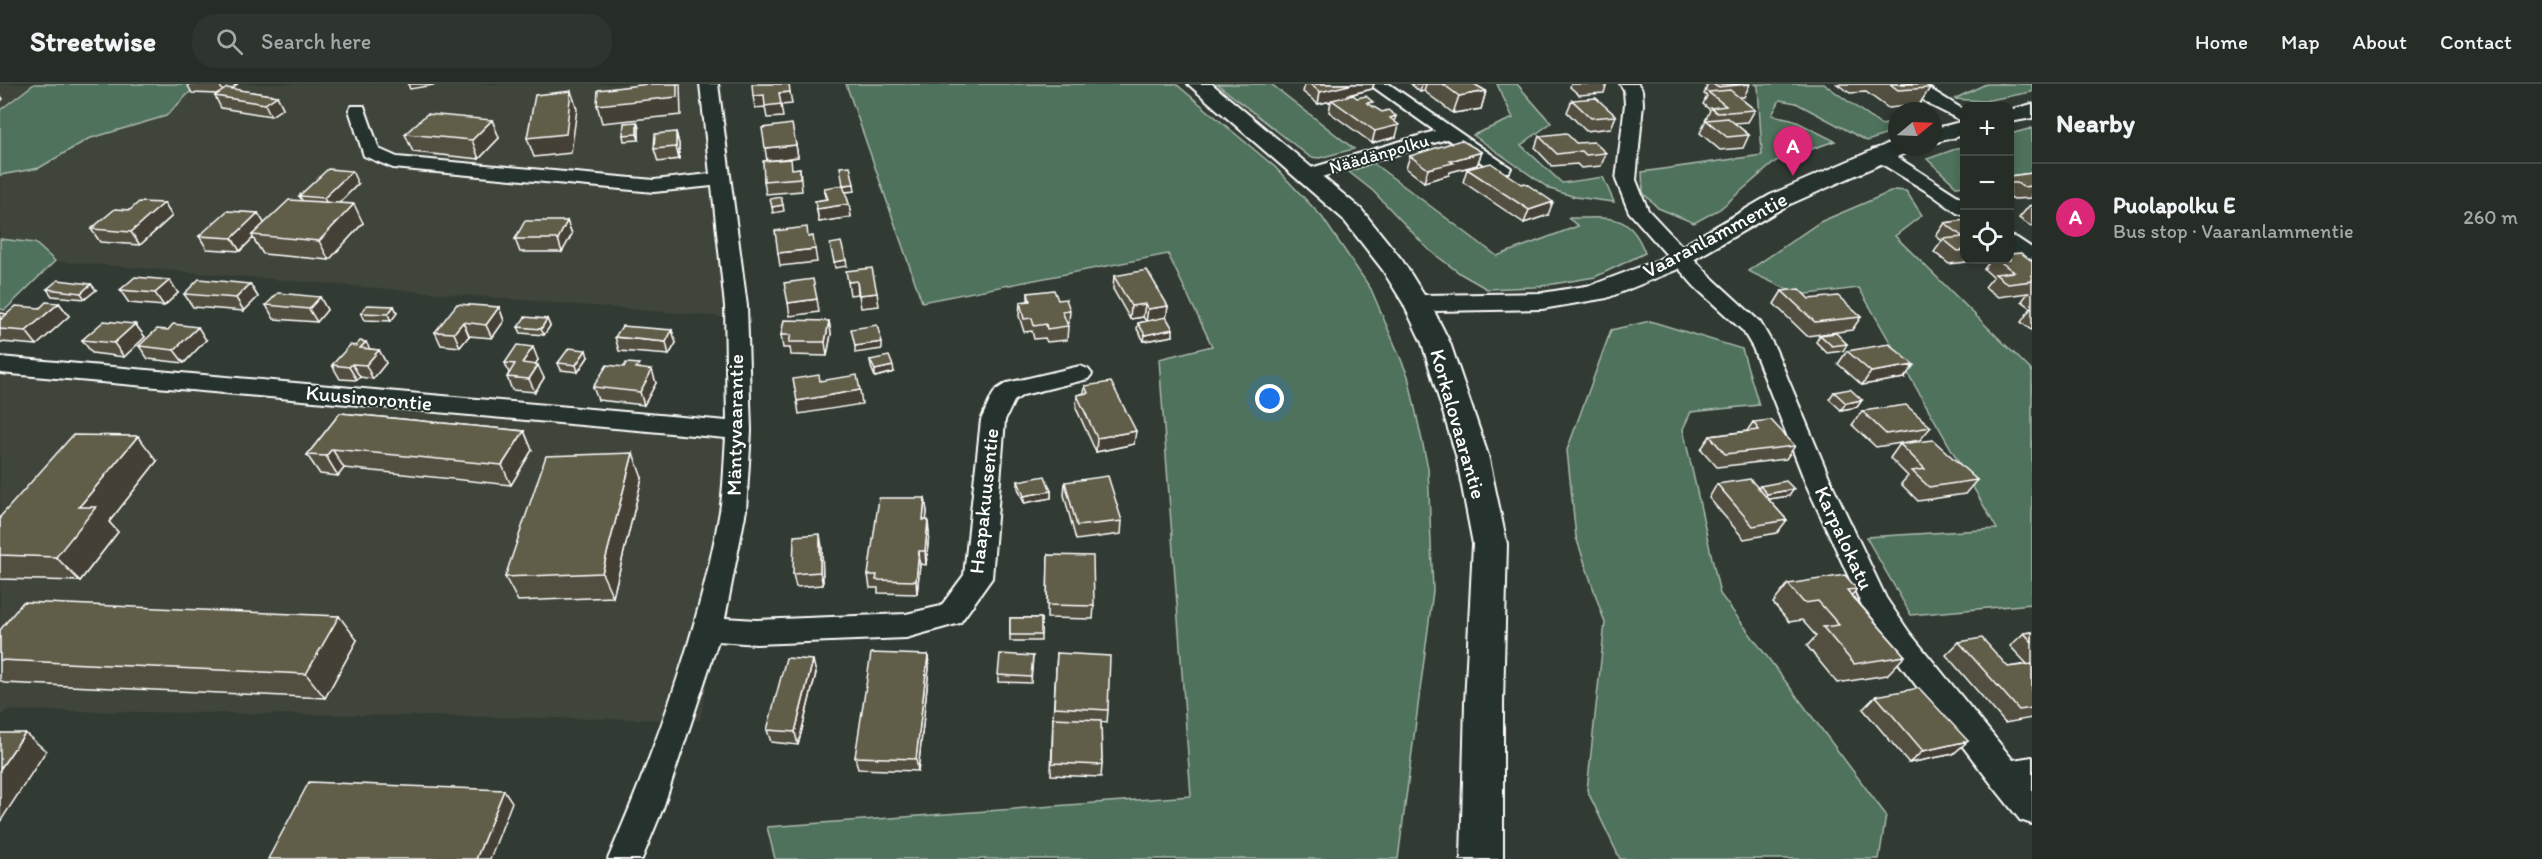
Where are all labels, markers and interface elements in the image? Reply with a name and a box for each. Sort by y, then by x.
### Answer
search box [192,14,612,68]
text: Streetwise [30,24,156,58]
icon: search [213,25,246,58]
text: Search here [261,28,371,55]
text: Home [2195,29,2248,54]
text: Map [2281,29,2320,54]
text: About [2353,29,2407,54]
text: Contact [2440,29,2512,54]
north arrow [1888,102,1942,156]
map controls [1960,102,2014,264]
button: + [1960,102,2014,156]
text: Nearby [2056,107,2135,139]
pin: A [1774,126,1812,176]
street label: Näädänpolku [1327,129,1432,179]
button: − [1960,156,2014,210]
street label: Vaaranlammentie [1638,186,1791,283]
text: Puolapolku E [2113,192,2235,219]
text: A [2069,205,2082,229]
text: 260 m [2463,205,2518,229]
button: locate [1960,210,2014,264]
text: Bus stop · Vaaranlammentie [2113,219,2354,243]
street label: Korkalovaarantie [1425,346,1492,502]
street label: Mäntyvaarantie [721,354,748,496]
street label: Kuusinorontie [305,380,433,415]
your location [1255,384,1284,413]
street label: Haapakuusentie [963,427,1004,575]
street label: Karpalokatu [1810,482,1879,593]

